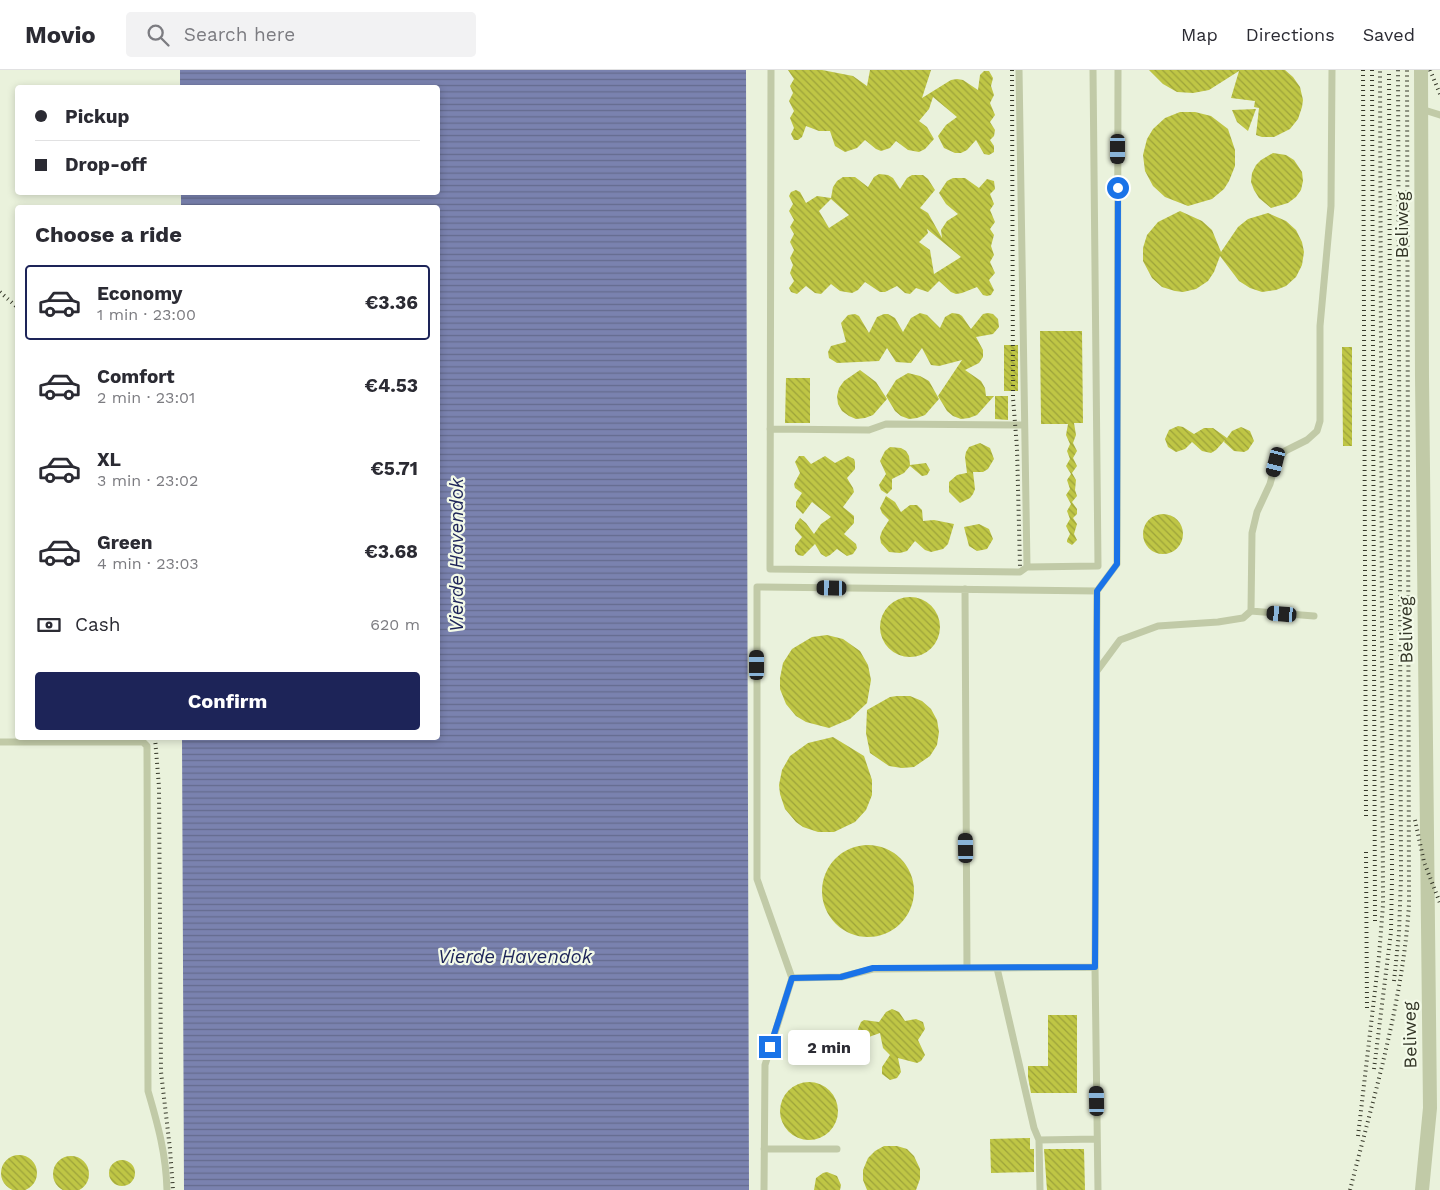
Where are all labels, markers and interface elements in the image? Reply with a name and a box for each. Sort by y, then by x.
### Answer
search box [126,12,476,57]
text: Movio [25,21,96,49]
icon: search [144,21,172,49]
text: Search here [184,23,295,46]
text: Map [1181,24,1218,45]
text: Directions [1246,24,1335,45]
text: Saved [1363,24,1415,45]
text: Pickup [65,105,129,128]
car [1110,134,1125,164]
text: Drop-off [65,153,147,176]
route start [1107,177,1129,199]
street label: Beliweg [1391,191,1412,259]
text: Choose a ride [35,222,182,247]
icon: car [37,280,82,325]
text: Economy [97,282,182,305]
text: €3.36 [365,291,418,314]
text: 1 min · 23:00 [97,305,196,324]
icon: car [37,363,82,408]
text: Comfort [97,365,175,388]
text: €4.53 [365,374,418,397]
text: 2 min · 23:01 [97,388,195,407]
icon: car [37,446,82,491]
car [1265,446,1286,478]
text: XL [97,448,121,471]
text: €5.71 [370,457,418,480]
text: 3 min · 23:02 [97,471,198,490]
water label: Vierde Havendok [445,477,468,632]
icon: car [37,529,82,574]
text: Green [97,531,153,554]
text: €3.68 [364,540,418,563]
text: 4 min · 23:03 [97,554,199,573]
car [816,580,847,596]
street label: Beliweg [1394,596,1417,664]
car [1266,605,1297,623]
icon: cash [35,611,63,639]
text: Cash [75,613,121,636]
text: 620 m [370,615,420,634]
car [749,650,764,680]
button: Confirm [35,672,420,730]
car [958,833,973,863]
water label: Vierde Havendok [438,945,593,968]
street label: Beliweg [1398,1001,1421,1069]
callout: 2 min [788,1030,870,1064]
route end [759,1036,781,1058]
text: 2 min [807,1038,851,1057]
car [1089,1086,1104,1116]

